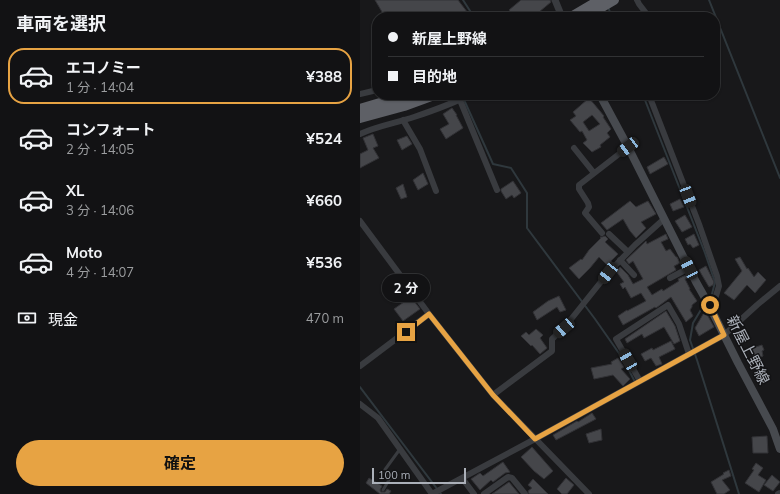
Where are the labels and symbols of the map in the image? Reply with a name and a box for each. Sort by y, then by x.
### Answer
car [615,135,641,159]
car [678,183,698,209]
car [678,255,700,281]
car [596,260,620,286]
callout: 2 分 [382,274,430,302]
route start [701,296,719,314]
street label: 新屋上野線 [723,312,774,388]
car [551,316,577,340]
route end [397,323,415,341]
car [617,347,639,373]
scale bar [372,466,466,485]

